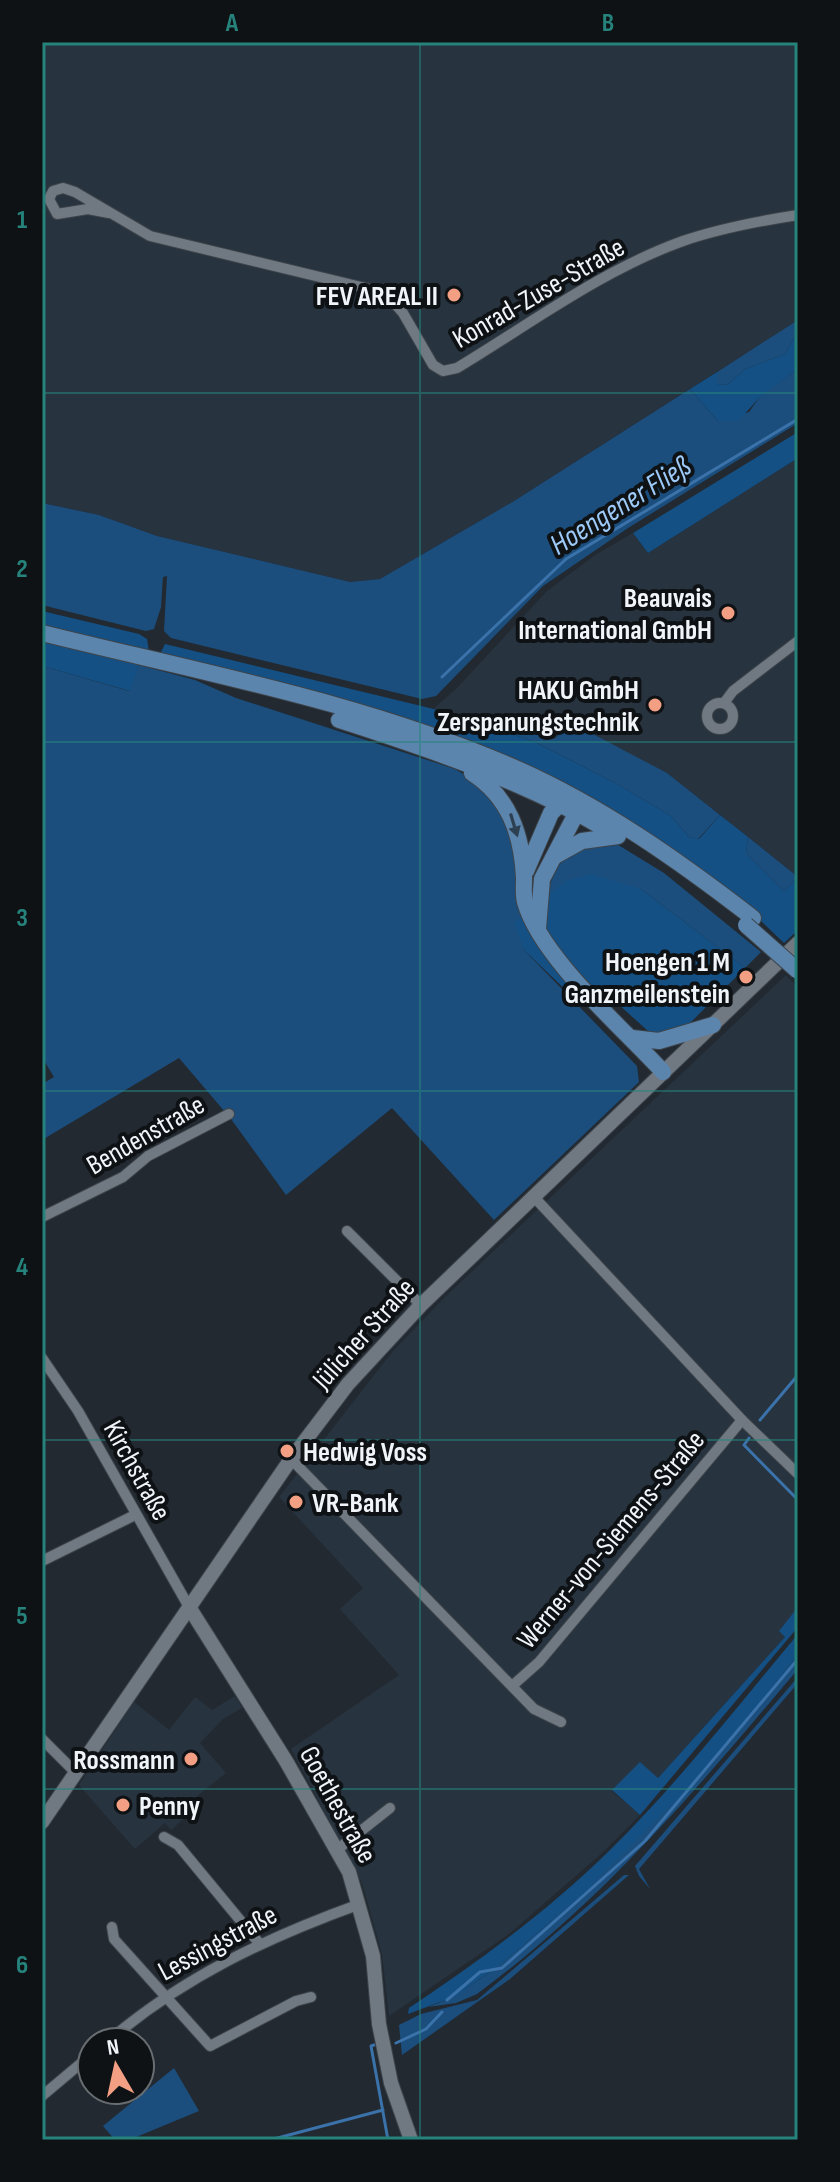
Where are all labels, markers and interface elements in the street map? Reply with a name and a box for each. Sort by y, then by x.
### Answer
text: A [225,8,239,39]
text: B [602,8,614,39]
text: 1 [17,205,27,236]
street label: Konrad-Zuse-Straße [447,231,630,356]
place label: FEV AREAL II [316,280,438,313]
marker: FEV AREAL II [445,286,463,304]
water label: Hoengener Fließ [543,448,698,563]
text: 2 [16,554,28,585]
place label: Beauvais International GmbH [518,582,712,647]
marker: Beauvais International GmbH [719,604,737,622]
place label: HAKU GmbH Zerspanungstechnik [437,674,639,739]
marker: HAKU GmbH Zerspanungstechnik [646,696,664,714]
one-way arrow [508,813,520,837]
text: 3 [16,903,28,934]
place label: Hoengen 1 M Ganzmeilenstein [564,946,730,1011]
marker: Hoengen 1 M Ganzmeilenstein [737,968,755,986]
street label: Bendenstraße [81,1088,211,1182]
text: 4 [16,1252,28,1283]
street label: Jülicher Straße [305,1272,422,1397]
street label: Kirchstraße [96,1415,177,1526]
street label: Werner-von-Siemens-Straße [510,1424,712,1656]
place label: Hedwig Voss [303,1436,427,1469]
marker: Hedwig Voss [278,1442,296,1460]
place label: VR-Bank [312,1487,399,1520]
marker: VR-Bank [287,1493,305,1511]
text: 5 [16,1601,28,1632]
street label: Goethestraße [292,1740,383,1869]
place label: Rossmann [73,1744,175,1777]
marker: Rossmann [182,1750,200,1768]
place label: Penny [139,1790,200,1823]
marker: Penny [114,1796,132,1814]
street label: Lessingstraße [153,1898,283,1988]
text: 6 [16,1950,28,1981]
north arrow [76,2026,156,2106]
text: N [105,2033,121,2062]

